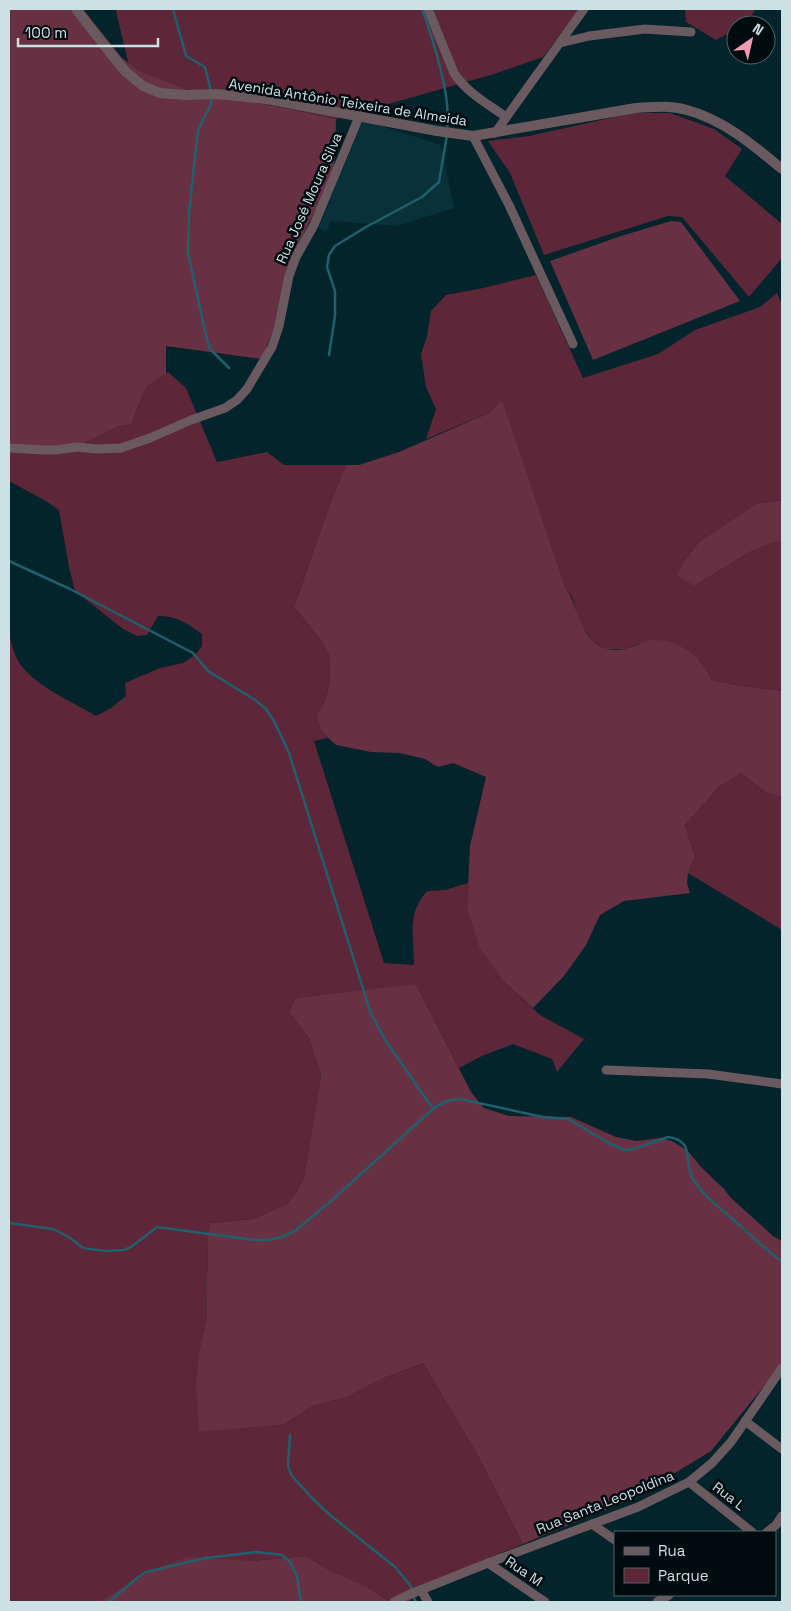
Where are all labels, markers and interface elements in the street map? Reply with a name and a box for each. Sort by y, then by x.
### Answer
scale bar [18,15,158,47]
north arrow [726,15,776,65]
text: N [749,19,767,39]
text: 100 m [25,23,67,42]
street label: Avenida Antônio Teixeira de Almeida [228,74,468,130]
street label: Rua José Moura Silva [272,130,346,266]
street label: Rua Santa Leopoldina [534,1466,676,1538]
street label: Rua L [709,1478,749,1515]
legend [614,1531,776,1596]
text: Rua [658,1541,686,1560]
street label: Rua M [502,1552,546,1590]
text: Parque [658,1566,709,1585]

